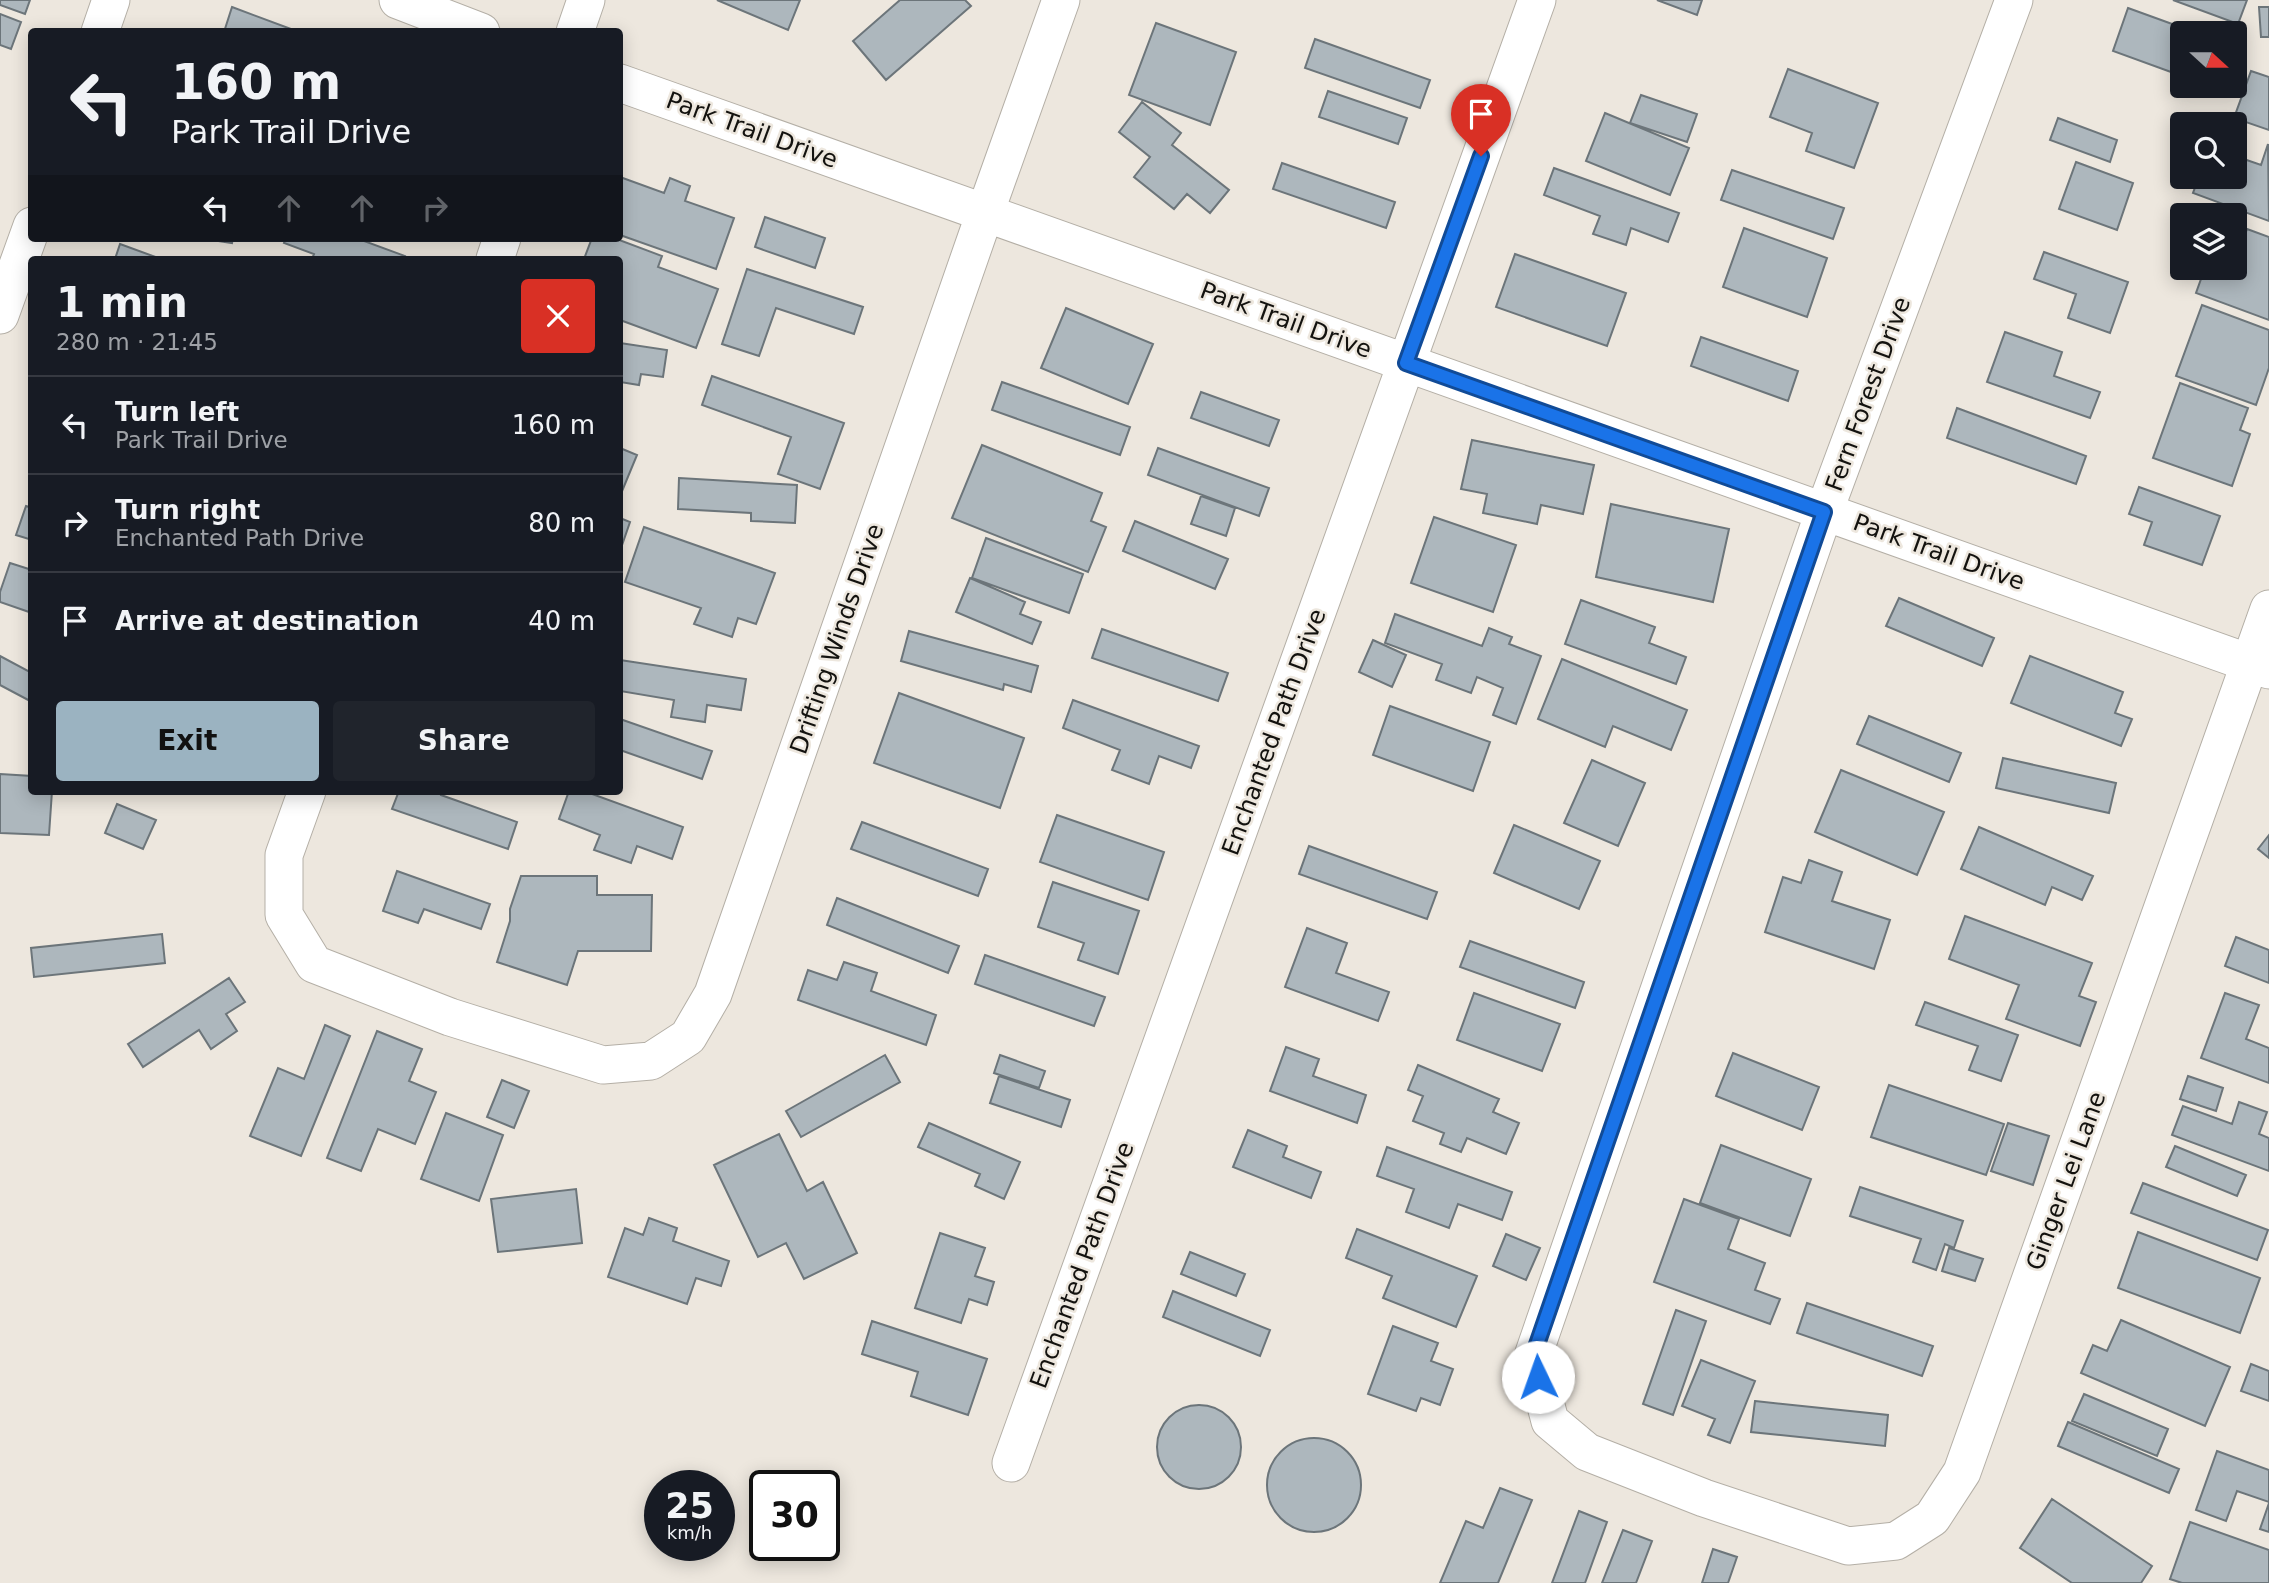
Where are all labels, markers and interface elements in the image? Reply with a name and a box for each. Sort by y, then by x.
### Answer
north arrow [2170,21,2247,98]
map controls [2170,21,2247,280]
text: 160 m [171,54,341,111]
icon: left [56,56,147,147]
pin [1451,84,1511,156]
street label: Park Trail Drive [663,86,841,174]
icon: arrive [1462,95,1500,133]
button: search [2170,112,2247,189]
text: Park Trail Drive [171,113,411,151]
icon: left [197,189,235,227]
icon: ahead [270,189,308,227]
icon: ahead [343,189,381,227]
icon: right [416,189,454,227]
button: layers [2170,203,2247,280]
street label: Park Trail Drive [1197,276,1375,364]
text: 1 min [56,278,188,327]
button: close [521,279,595,353]
street label: Fern Forest Drive [1820,293,1916,495]
text: 280 m · 21:45 [56,329,218,355]
text: Turn left [115,397,239,427]
icon: left [56,406,94,444]
text: 160 m [512,410,595,440]
text: Park Trail Drive [115,427,288,453]
text: Turn right [115,495,260,525]
icon: right [56,504,94,542]
text: 80 m [528,508,595,538]
street label: Park Trail Drive [1850,508,2028,596]
street label: Drifting Winds Drive [784,520,890,758]
text: Enchanted Path Drive [115,525,364,551]
icon: arrive [56,602,94,640]
street label: Enchanted Path Drive [1216,605,1332,859]
text: Arrive at destination [115,606,419,636]
text: 40 m [528,606,595,636]
button: Exit [56,701,319,781]
button: Share [333,701,595,781]
street label: Ginger Lei Lane [2021,1088,2111,1274]
street label: Enchanted Path Drive [1024,1138,1140,1392]
position arrow [1501,1340,1575,1414]
speed limit sign: 30 [749,1470,840,1561]
text: 25 [665,1486,714,1526]
text: km/h [667,1522,712,1543]

